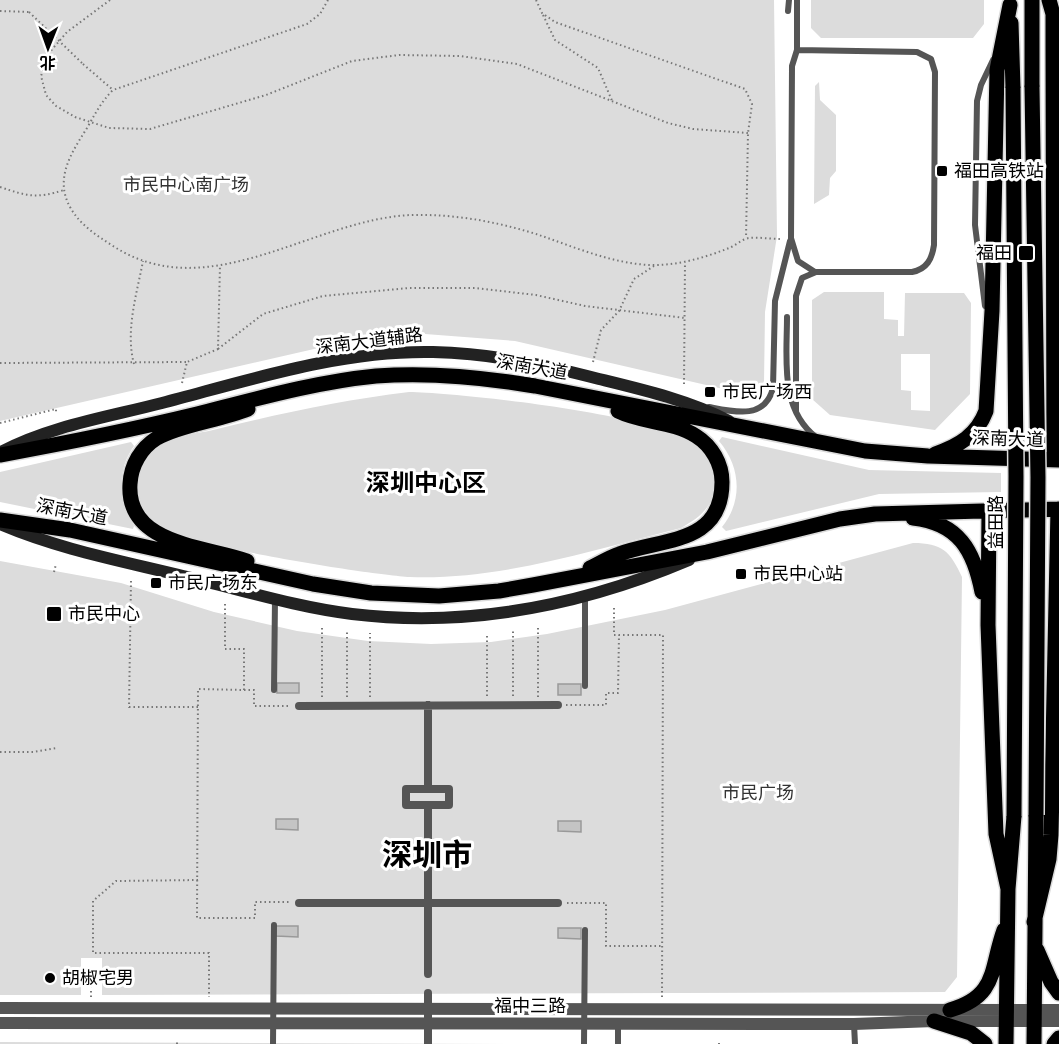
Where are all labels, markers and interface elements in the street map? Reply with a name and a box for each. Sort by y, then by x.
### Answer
north arrow [18,18,78,78]
text: 北 [40,51,56,71]
place label: 福田高铁站 [954,161,1044,184]
marker: 福田高铁站 [935,164,949,178]
park label: 市民中心南广场 [123,175,249,198]
place label: 福田 [976,243,1012,266]
marker: 福田 [1017,244,1035,262]
street label: 深南大道辅路 [314,324,424,360]
street label: 深南大道 [494,351,569,386]
place label: 市民广场西 [722,382,812,405]
marker: 市民广场西 [703,385,717,399]
street label: 深南大道 [972,428,1044,453]
district label: 深圳中心区 [366,470,486,500]
street label: 深南大道 [34,495,109,532]
street label: 益田路 [986,495,1009,549]
place label: 市民中心站 [753,564,843,587]
marker: 市民中心站 [734,567,748,581]
place label: 市民广场东 [168,573,258,596]
marker: 市民广场东 [149,576,163,590]
place label: 市民中心 [68,604,140,627]
marker: 市民中心 [45,605,63,623]
park label: 市民广场 [722,783,794,806]
district label: 深圳市 [382,839,472,876]
place label: 胡椒宅男 [62,968,134,991]
marker: 胡椒宅男 [43,971,57,985]
street label: 福中三路 [494,996,566,1019]

